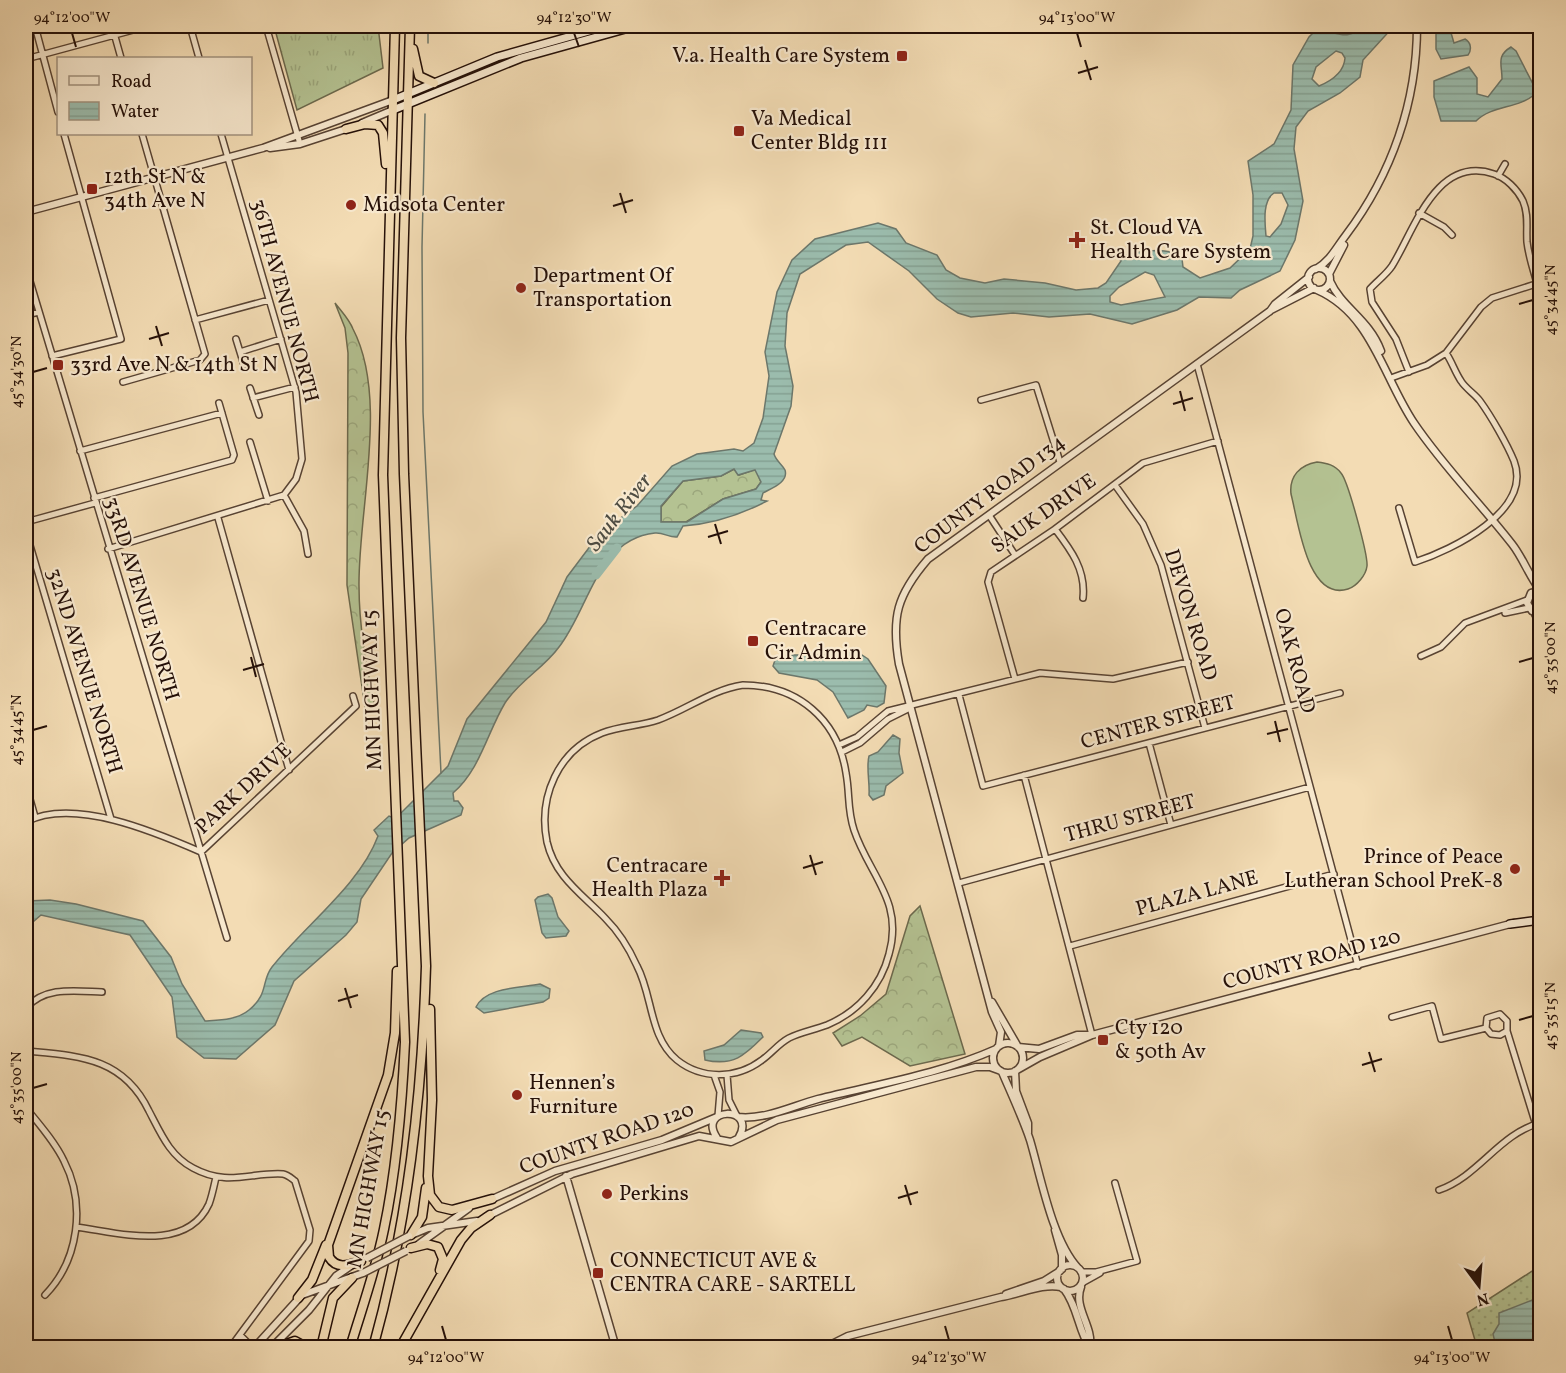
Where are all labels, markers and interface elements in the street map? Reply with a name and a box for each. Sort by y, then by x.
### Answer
text: 94°12'00"W [34,8,110,29]
text: 94°12'30"W [536,8,612,29]
text: 94°13'00"W [1039,8,1115,29]
place label: V.a. Health Care System [672,42,890,71]
marker: V.a. Health Care System [895,49,909,63]
legend [57,57,252,135]
text: Road [111,70,152,95]
text: Water [111,100,159,125]
place label: Va Medical Center Bldg 111 [751,105,888,158]
marker: Va Medical Center Bldg 111 [732,124,746,138]
place label: 12th St N & 34th Ave N [104,163,206,216]
marker: 12th St N & 34th Ave N [85,182,99,196]
place label: Midsota Center [363,191,505,220]
street label: 36TH AVENUE NORTH [243,196,325,406]
marker: Midsota Center [344,198,358,212]
place label: St. Cloud VA Health Care System [1090,214,1271,267]
marker: St. Cloud VA Health Care System [1068,231,1086,249]
place label: Department Of Transportation [533,262,674,315]
text: 45°34'45"N [1541,264,1562,336]
marker: Department Of Transportation [514,281,528,295]
text: 45°34'30"N [7,336,28,408]
place label: 33rd Ave N & 14th St N [70,351,278,380]
marker: 33rd Ave N & 14th St N [51,358,65,372]
street label: COUNTY ROAD 134 [908,428,1072,562]
water label: Sauk River [580,467,661,559]
street label: SAUK DRIVE [986,467,1102,561]
street label: 33RD AVENUE NORTH [96,493,186,705]
street label: DEVON ROAD [1156,546,1224,684]
street label: 32ND AVENUE NORTH [39,565,129,777]
street label: OAK ROAD [1266,605,1322,717]
street label: MN HIGHWAY 15 [356,609,390,771]
place label: Centracare Cir Admin [765,615,866,668]
text: 45°35'00"N [1541,621,1562,695]
marker: Centracare Cir Admin [746,634,760,648]
street label: CENTER STREET [1078,688,1238,758]
text: 45°34'45"N [7,694,28,766]
street label: PARK DRIVE [189,736,299,842]
street label: THRU STREET [1061,788,1199,850]
place label: Prince of Peace Lutheran School PreK-8 [1284,843,1503,896]
place label: Centracare Health Plaza [591,852,708,905]
marker: Prince of Peace Lutheran School PreK-8 [1508,862,1522,876]
street label: PLAZA LANE [1133,864,1261,924]
marker: Centracare Health Plaza [713,869,731,887]
street label: COUNTY ROAD 120 [1220,922,1404,998]
text: 45°35'15"N [1541,982,1562,1050]
place label: Cty 120 & 50th Av [1115,1014,1206,1067]
marker: Cty 120 & 50th Av [1096,1033,1110,1047]
text: 45°35'00"N [7,1051,28,1125]
place label: Hennen’s Furniture [529,1069,618,1122]
marker: Hennen’s Furniture [510,1088,524,1102]
street label: COUNTY ROAD 120 [516,1096,698,1182]
street label: MN HIGHWAY 15 [341,1107,397,1271]
place label: Perkins [619,1180,689,1209]
marker: Perkins [600,1187,614,1201]
place label: CONNECTICUT AVE & CENTRA CARE - SARTELL [610,1247,856,1300]
north arrow [1449,1256,1509,1316]
marker: CONNECTICUT AVE & CENTRA CARE - SARTELL [591,1266,605,1280]
text: N [1474,1286,1491,1311]
text: 94°12'00"W [408,1348,484,1369]
text: 94°12'30"W [911,1348,987,1369]
text: 94°13'00"W [1414,1348,1490,1369]

